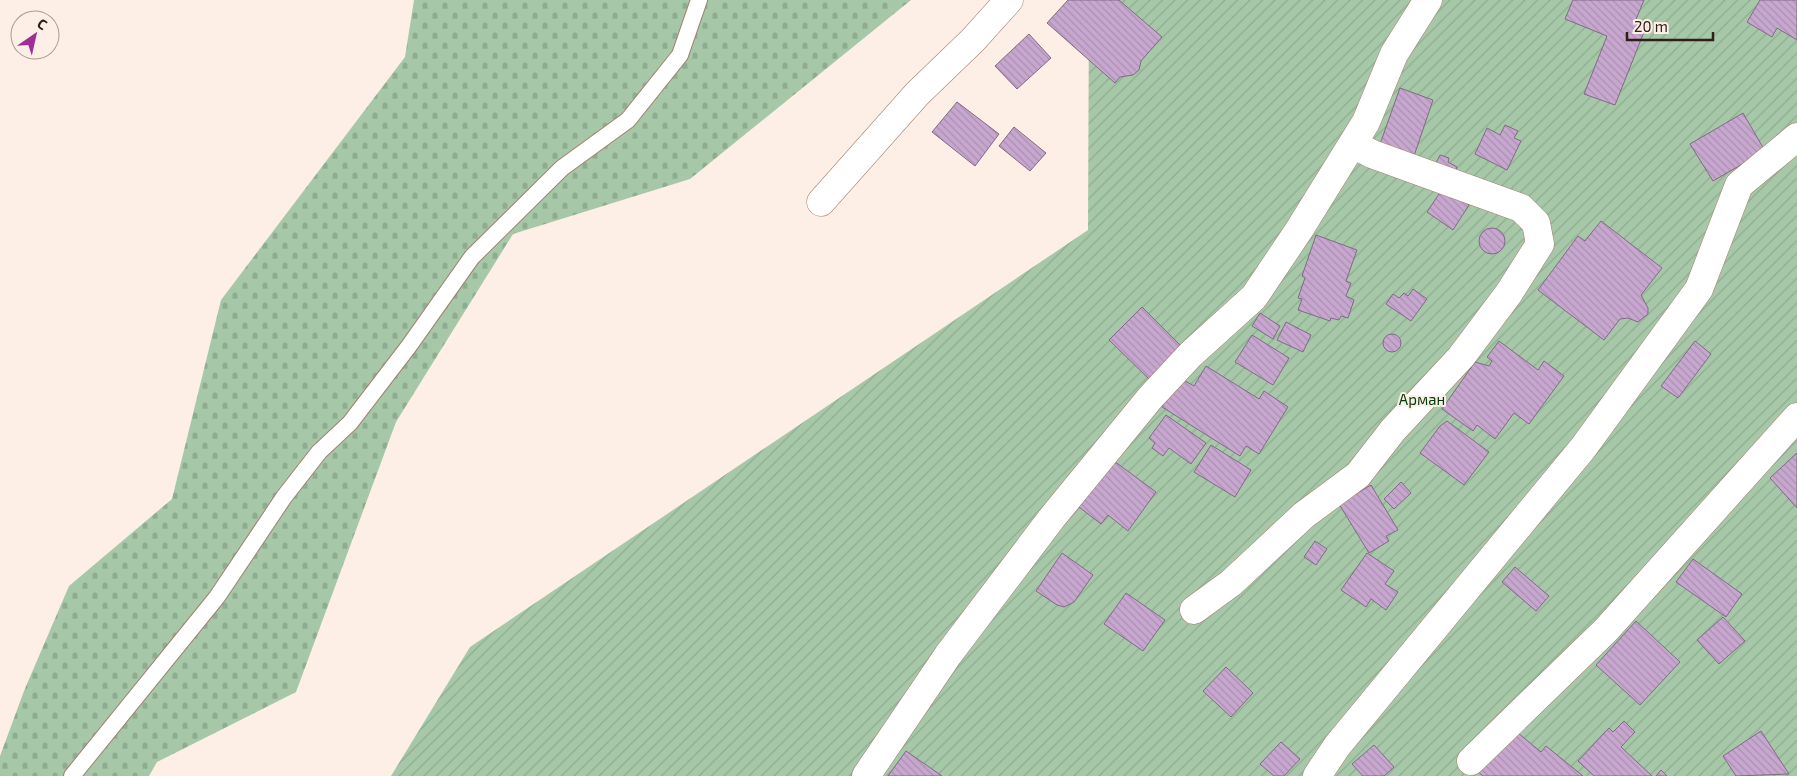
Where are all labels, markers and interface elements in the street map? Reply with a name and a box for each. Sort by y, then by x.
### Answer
north arrow [10,10,60,60]
scale bar [1627,10,1713,42]
text: С [34,14,51,33]
text: 20 m [1634,17,1668,35]
park label: Арман [1399,390,1445,408]

